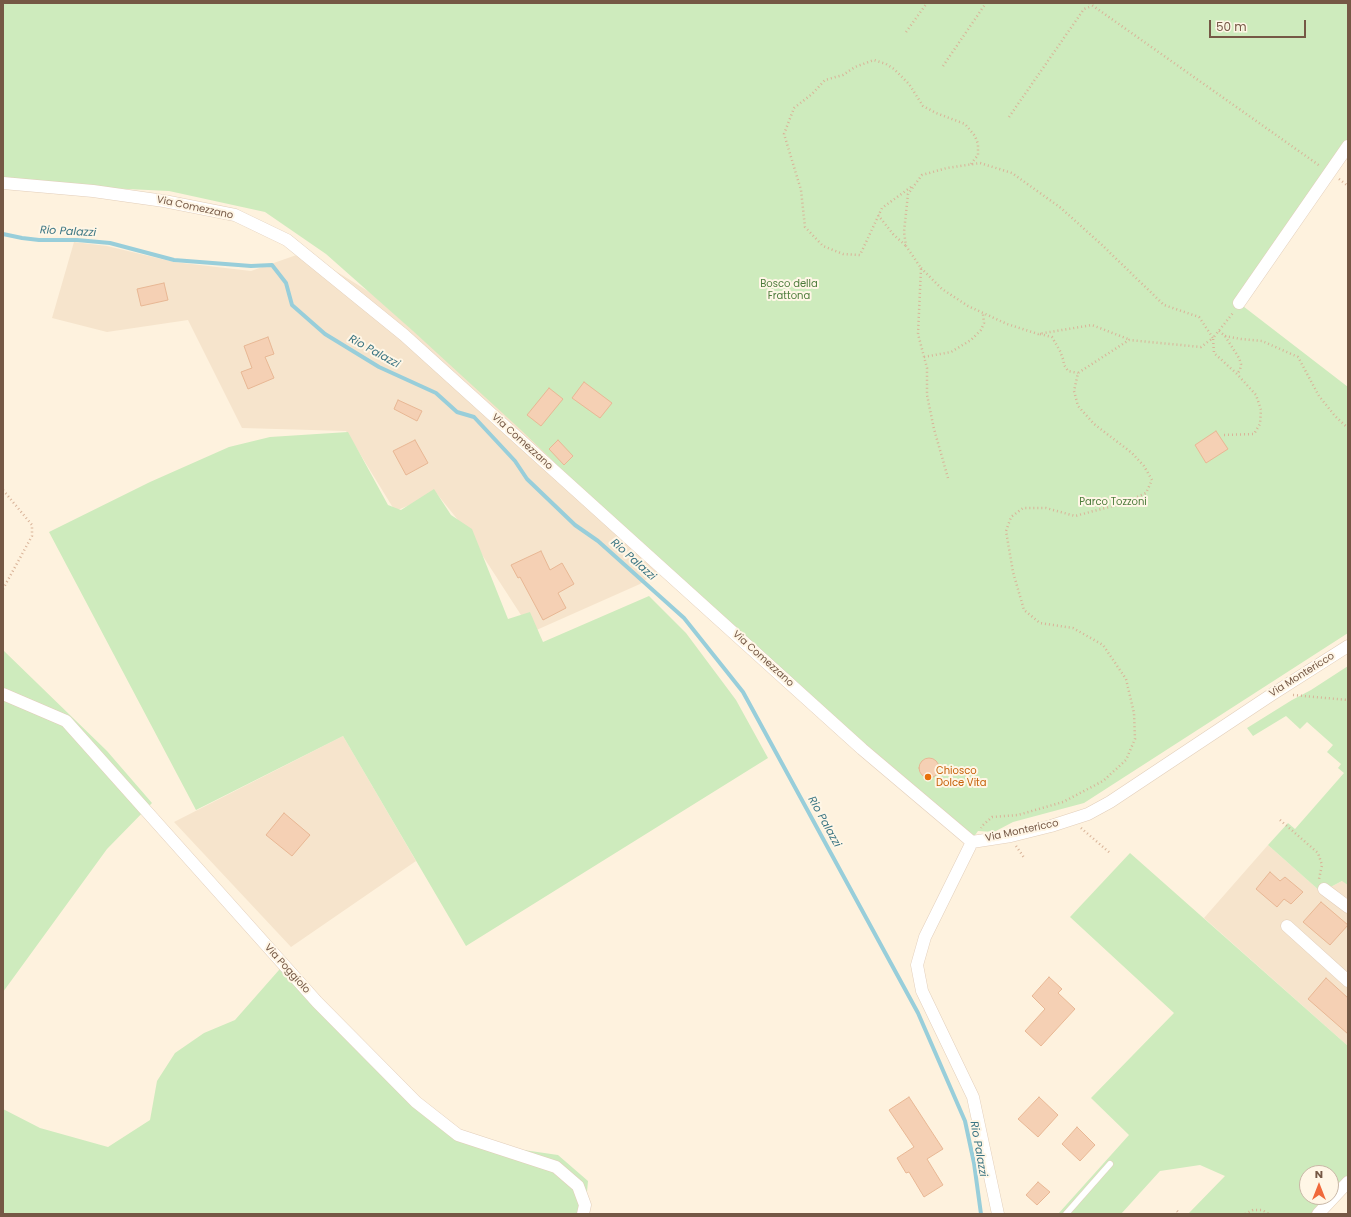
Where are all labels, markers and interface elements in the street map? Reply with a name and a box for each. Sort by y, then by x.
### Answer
scale bar [1211,12,1308,38]
text: 50 m [1216,18,1247,35]
street label: Via Comezzano [156,194,234,222]
water label: Rio Palazzi [40,224,96,240]
park label: Bosco della Frattona [760,278,818,302]
water label: Rio Palazzi [346,333,402,371]
street label: Via Comezzano [489,411,555,473]
park label: Parco Tozzoni [1079,496,1147,508]
water label: Rio Palazzi [608,536,658,584]
street label: Via Comezzano [730,628,796,690]
street label: Via Montericco [1267,650,1337,700]
place label: Chiosco Dolce Vita [936,765,986,788]
marker: Chiosco Dolce Vita [923,772,933,782]
water label: Rio Palazzi [805,794,843,850]
street label: Via Montericco [984,817,1060,845]
street label: Via Poggiolo [262,942,312,996]
water label: Rio Palazzi [967,1120,989,1178]
north arrow [1299,1165,1339,1205]
text: N [1315,1166,1323,1182]

